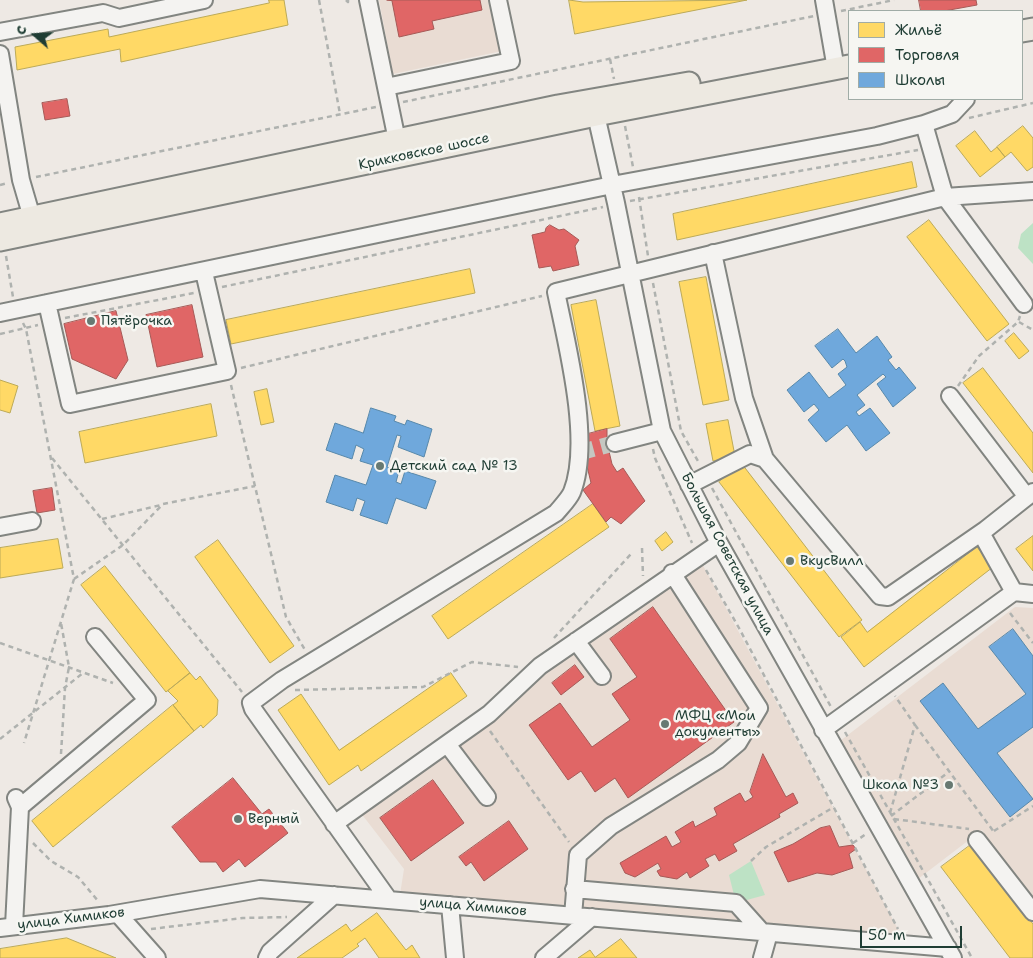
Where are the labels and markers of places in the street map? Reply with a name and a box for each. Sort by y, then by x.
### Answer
place label: Пятёрочка [101,313,172,329]
marker: Пятёрочка [85,315,97,327]
place label: Детский сад № 13 [390,458,518,474]
marker: Детский сад № 13 [374,460,386,472]
place label: ВкусВилл [800,553,863,569]
marker: ВкусВилл [784,555,796,567]
place label: МФЦ «Мои документы» [675,708,760,740]
marker: МФЦ «Мои документы» [659,718,671,730]
place label: Школа №3 [862,777,939,793]
marker: Школа №3 [943,779,955,791]
place label: Верный [248,811,299,827]
marker: Верный [232,813,244,825]

